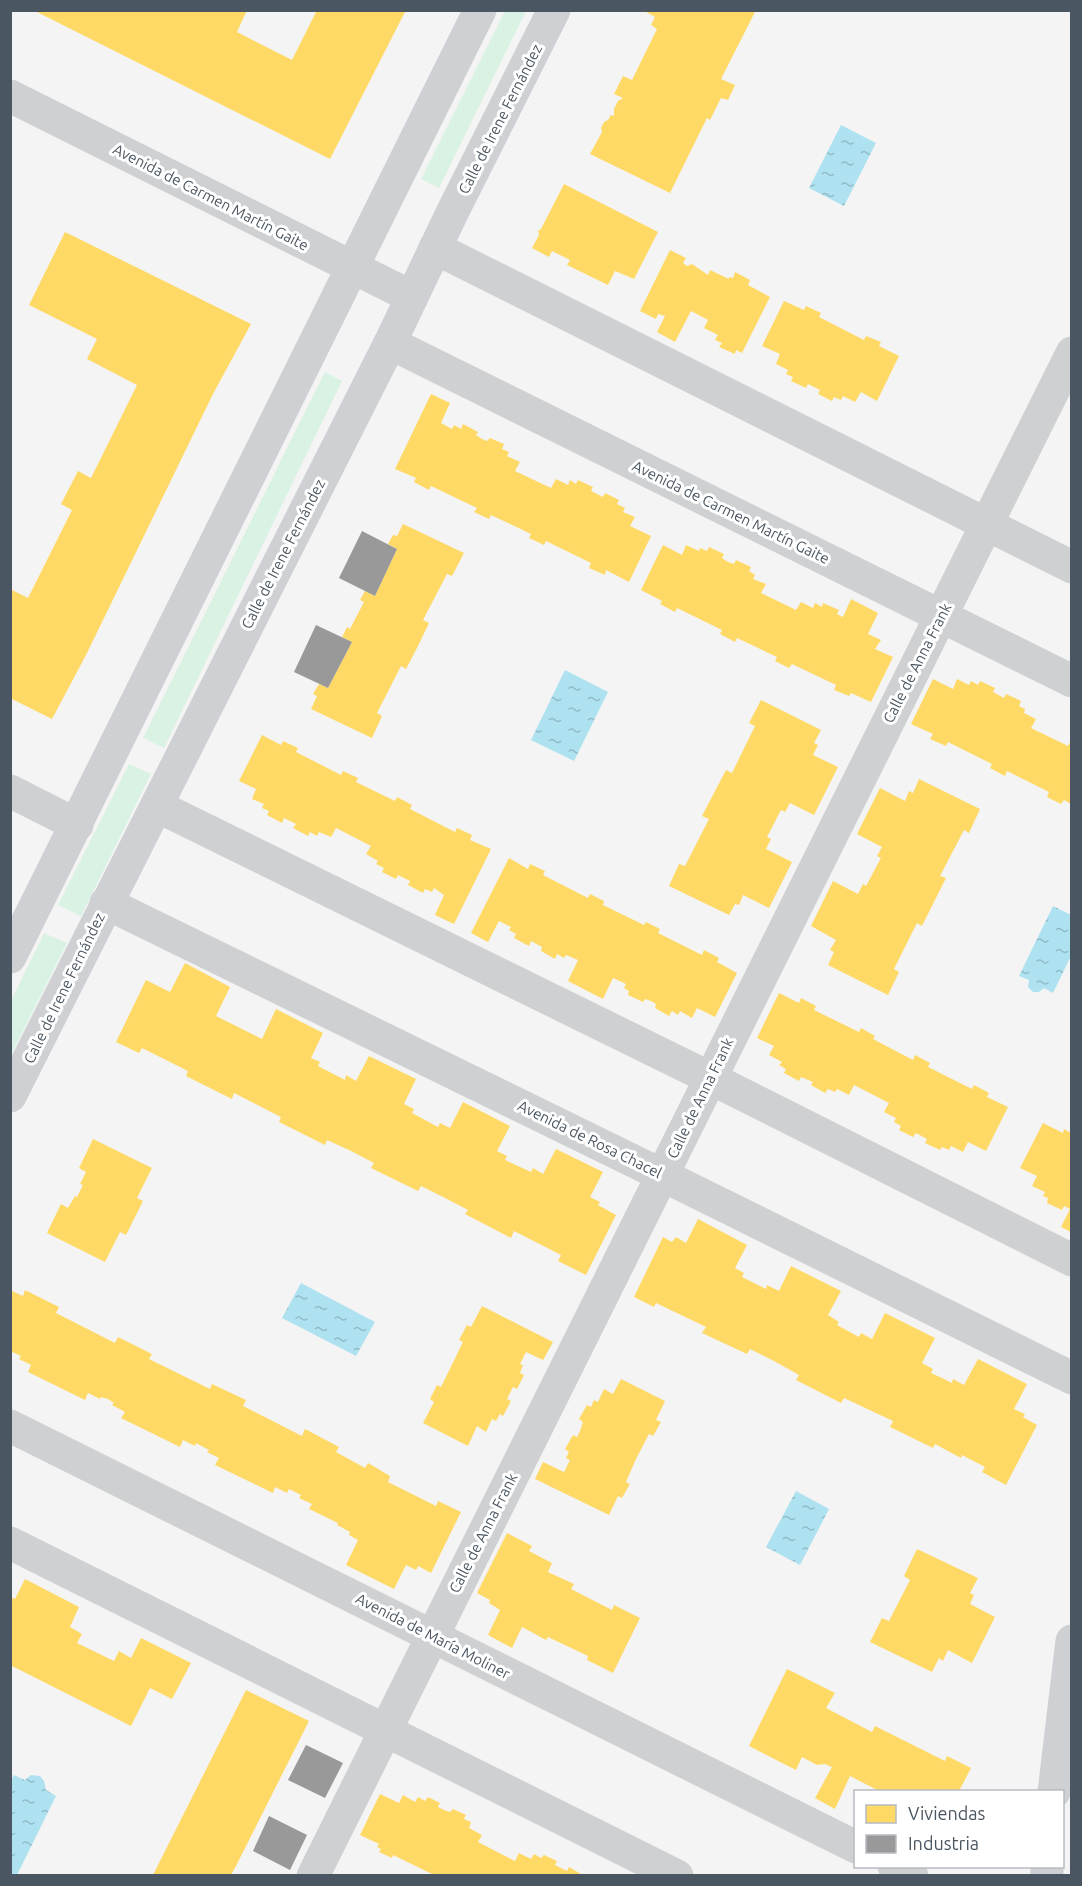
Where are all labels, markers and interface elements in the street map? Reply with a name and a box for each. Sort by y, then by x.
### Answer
street label: Calle de Irene Fernández [455,41,545,197]
street label: Avenida de Carmen Martín Gaite [110,140,312,254]
street label: Avenida de Carmen Martín Gaite [630,457,832,567]
street label: Calle de Irene Fernández [238,476,328,632]
street label: Calle de Anna Frank [879,600,955,726]
street label: Calle de Irene Fernández [20,910,108,1066]
street label: Calle de Anna Frank [663,1034,737,1161]
street label: Avenida de Rosa Chacel [515,1097,665,1181]
street label: Calle de Anna Frank [445,1470,521,1596]
street label: Avenida de María Moliner [353,1590,513,1683]
legend [854,1790,1064,1868]
text: Viviendas [908,1803,985,1823]
text: Industria [908,1833,979,1853]

